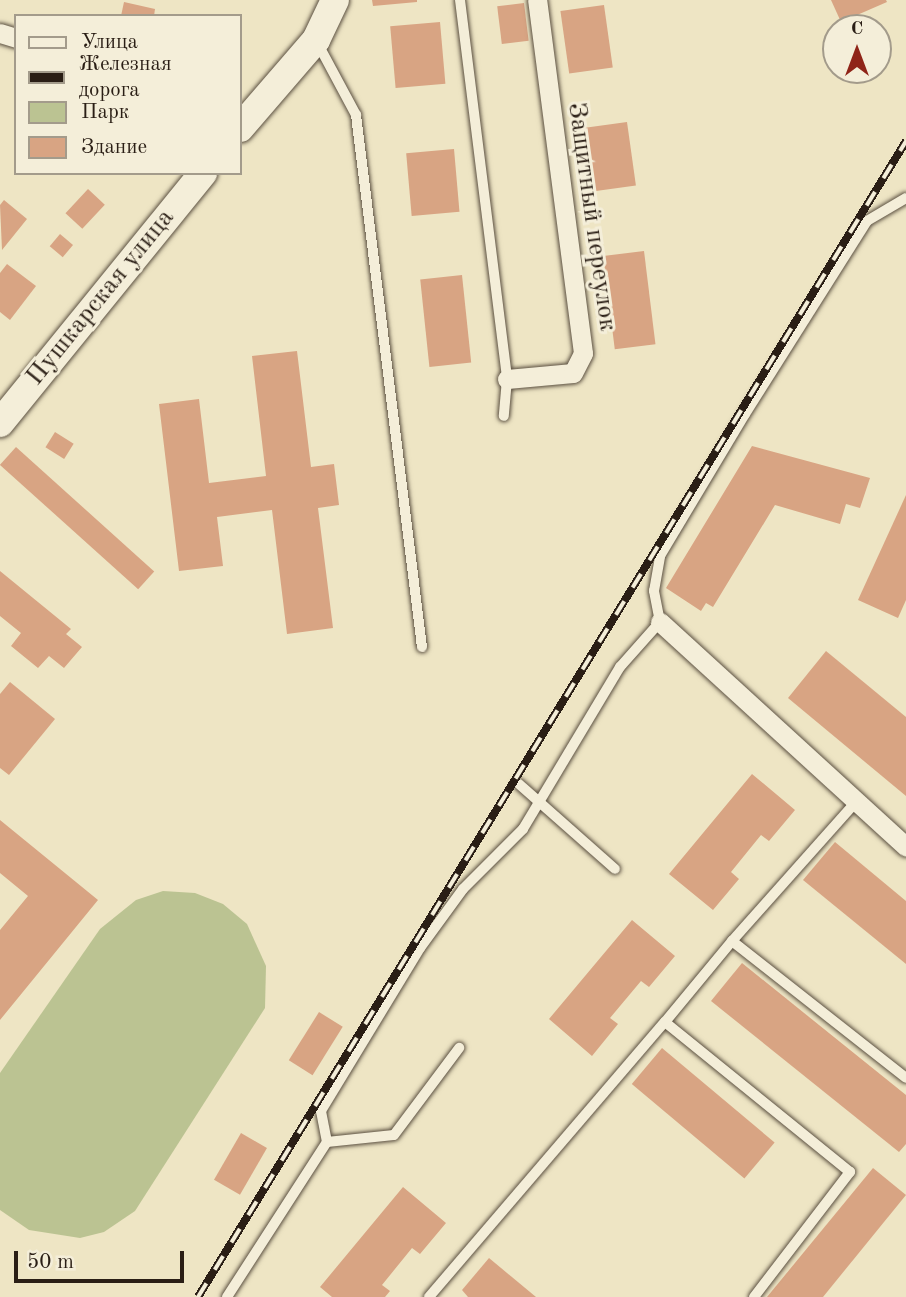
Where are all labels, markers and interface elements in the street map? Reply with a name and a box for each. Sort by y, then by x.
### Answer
legend [14,14,242,175]
north arrow [822,14,892,84]
text: С [851,20,863,39]
text: Улица [81,32,138,53]
text: Железная дорога [79,54,172,101]
street label: Защитный переулок [559,101,623,333]
text: Парк [81,102,129,123]
text: Здание [81,137,147,158]
street label: Пушкарская улица [20,203,182,393]
scale bar [18,1238,187,1282]
text: 50 m [27,1252,74,1273]

